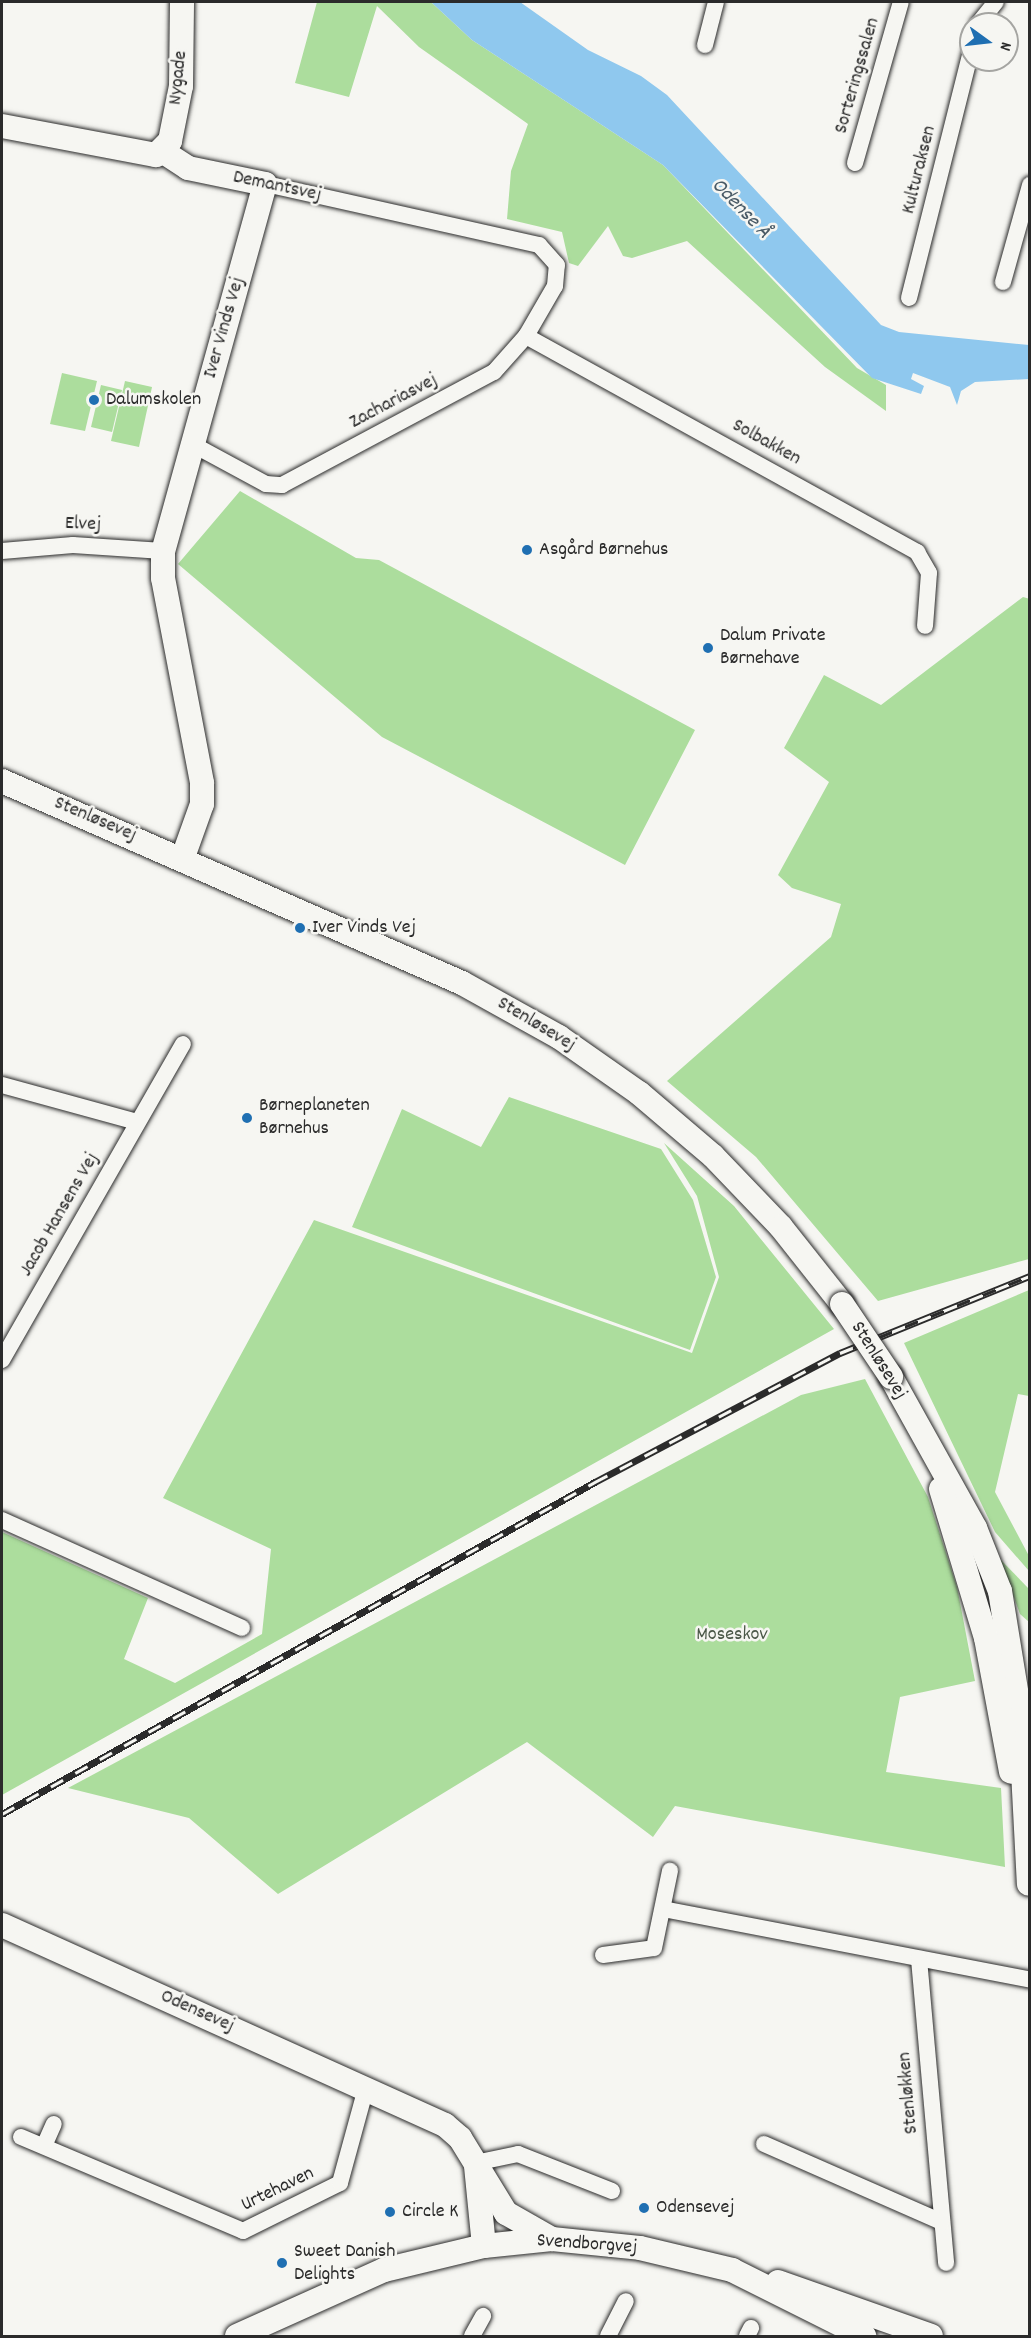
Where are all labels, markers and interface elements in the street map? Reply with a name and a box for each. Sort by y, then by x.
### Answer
north arrow [959,12,1019,72]
street label: Sorteringssalen [830,15,886,137]
text: N [993,39,1017,53]
street label: Nygade [164,50,194,106]
street label: Kulturaksen [897,123,943,217]
street label: Demantsvej [231,166,323,208]
water label: Odense Å [705,173,775,245]
street label: Iver Vinds Vej [199,275,251,381]
street label: Zachariasvej [346,369,442,435]
place label: Dalumskolen [106,388,201,412]
marker: Dalumskolen [87,393,101,407]
street label: Solbakken [727,414,805,472]
street label: Elvej [64,512,102,538]
place label: Asgård Børnehus [539,538,668,562]
marker: Asgård Børnehus [520,543,534,557]
place label: Dalum Private Børnehave [720,624,825,671]
marker: Dalum Private Børnehave [701,641,715,655]
street label: Stenløsevej [50,792,140,848]
place label: Iver Vinds Vej [312,916,416,940]
marker: Iver Vinds Vej [293,921,307,935]
street label: Stenløsevej [492,992,580,1058]
place label: Børneplaneten Børnehus [259,1094,370,1141]
marker: Børneplaneten Børnehus [240,1111,254,1125]
street label: Jacob Hansens Vej [15,1149,105,1281]
street label: Stenløsevej [845,1318,911,1404]
park label: Moseskov [696,1623,768,1647]
street label: Odensevej [156,1985,238,2039]
street label: Stenløkken [893,2051,925,2135]
street label: Urtehaven [238,2162,318,2218]
place label: Odensevej [656,2196,734,2220]
place label: Circle K [402,2200,458,2224]
marker: Odensevej [637,2201,651,2215]
marker: Circle K [383,2205,397,2219]
street label: Svendborgvej [536,2230,638,2260]
place label: Sweet Danish Delights [294,2240,395,2287]
marker: Sweet Danish Delights [275,2256,289,2270]

